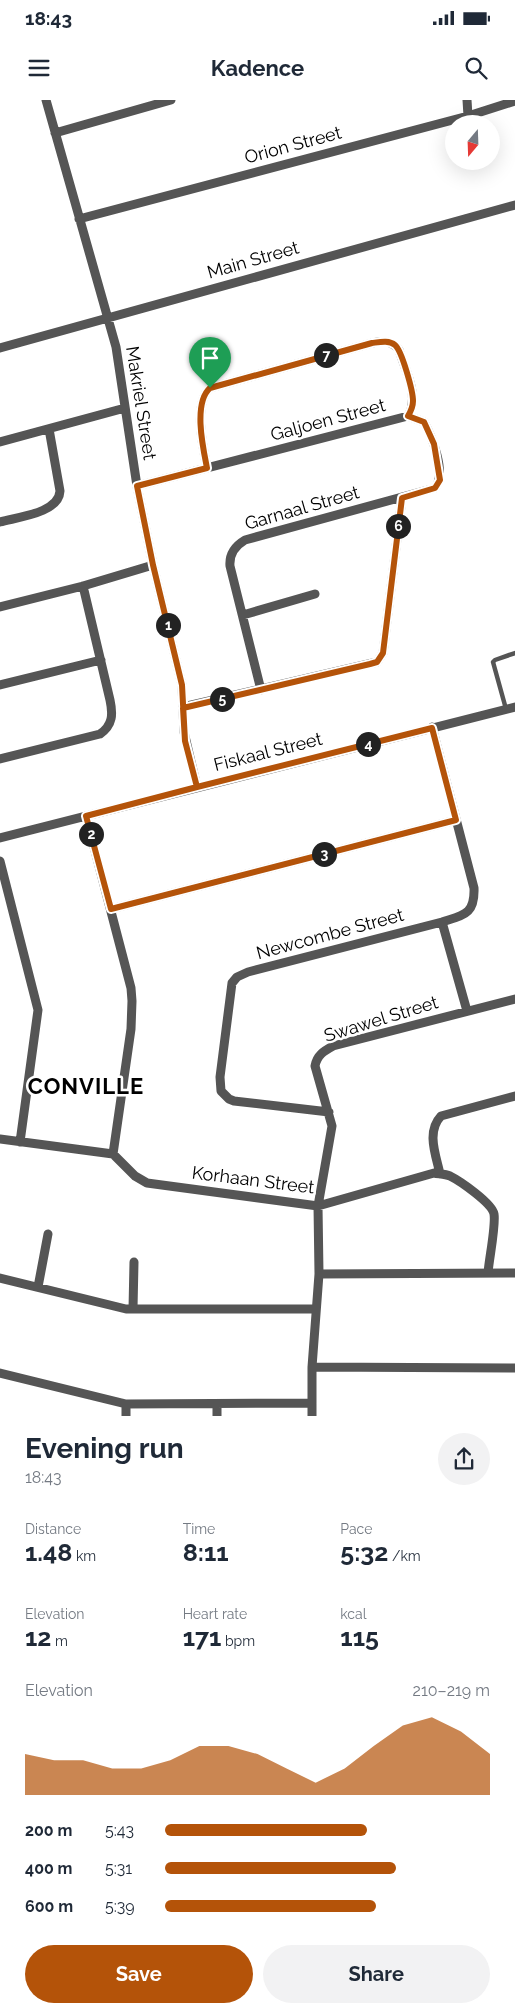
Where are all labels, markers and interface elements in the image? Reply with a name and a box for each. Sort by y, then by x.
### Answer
text: 18:43 [25,7,72,29]
icon: menu [25,54,53,82]
icon: search [462,54,490,82]
text: Kadence [211,55,304,81]
north arrow [445,115,500,170]
map controls [445,115,500,170]
street label: Orion Street [242,122,344,168]
street label: Main Street [205,236,301,283]
pin [189,337,231,388]
pin: 7 [314,342,338,368]
icon: arrive [196,344,224,372]
street label: Makriel Street [122,345,161,461]
text: 7 [323,347,330,363]
street label: Galjoen Street [268,394,388,445]
street label: Garnaal Street [242,481,361,534]
pin: 6 [386,514,410,538]
text: 6 [394,518,403,534]
pin: 1 [156,612,180,638]
text: 1 [165,617,172,633]
pin: 5 [210,686,234,712]
text: 5 [219,691,226,707]
street label: Fiskaal Street [211,728,324,775]
pin: 4 [356,732,380,756]
text: 4 [365,736,373,752]
pin: 2 [78,822,104,846]
text: 2 [88,826,95,842]
pin: 3 [312,842,336,866]
text: 3 [321,846,328,862]
street label: Newcombe Street [254,904,406,963]
street label: Swawel Street [321,991,440,1046]
district label: CONVILLE [28,1073,144,1099]
street label: Korhaan Street [191,1162,315,1197]
text: Evening run [25,1432,184,1465]
button: share [438,1433,490,1485]
text: 18:43 [25,1468,62,1487]
text: Distance [25,1521,81,1537]
text: Time [183,1521,215,1537]
text: Pace [340,1521,372,1537]
text: 1.48 [25,1537,72,1567]
text: 8:11 [183,1537,229,1567]
text: 5:32 [340,1537,388,1567]
text: km [72,1548,96,1564]
text: /km [388,1548,421,1564]
text: Elevation [25,1606,84,1622]
text: Heart rate [183,1606,247,1622]
text: kcal [340,1606,367,1622]
text: 12 [25,1622,51,1652]
text: 171 [183,1622,221,1652]
text: 115 [340,1622,379,1652]
text: m [51,1633,68,1649]
text: bpm [221,1633,255,1649]
text: Elevation [25,1681,93,1700]
text: 210–219 m [413,1681,490,1700]
text: 200 m [25,1821,72,1840]
text: 5:43 [105,1821,134,1840]
text: 400 m [25,1859,73,1878]
text: 5:31 [105,1859,132,1878]
text: 600 m [25,1897,73,1916]
text: 5:39 [105,1897,135,1916]
button: Save [25,1945,253,2003]
button: Share [263,1945,490,2003]

